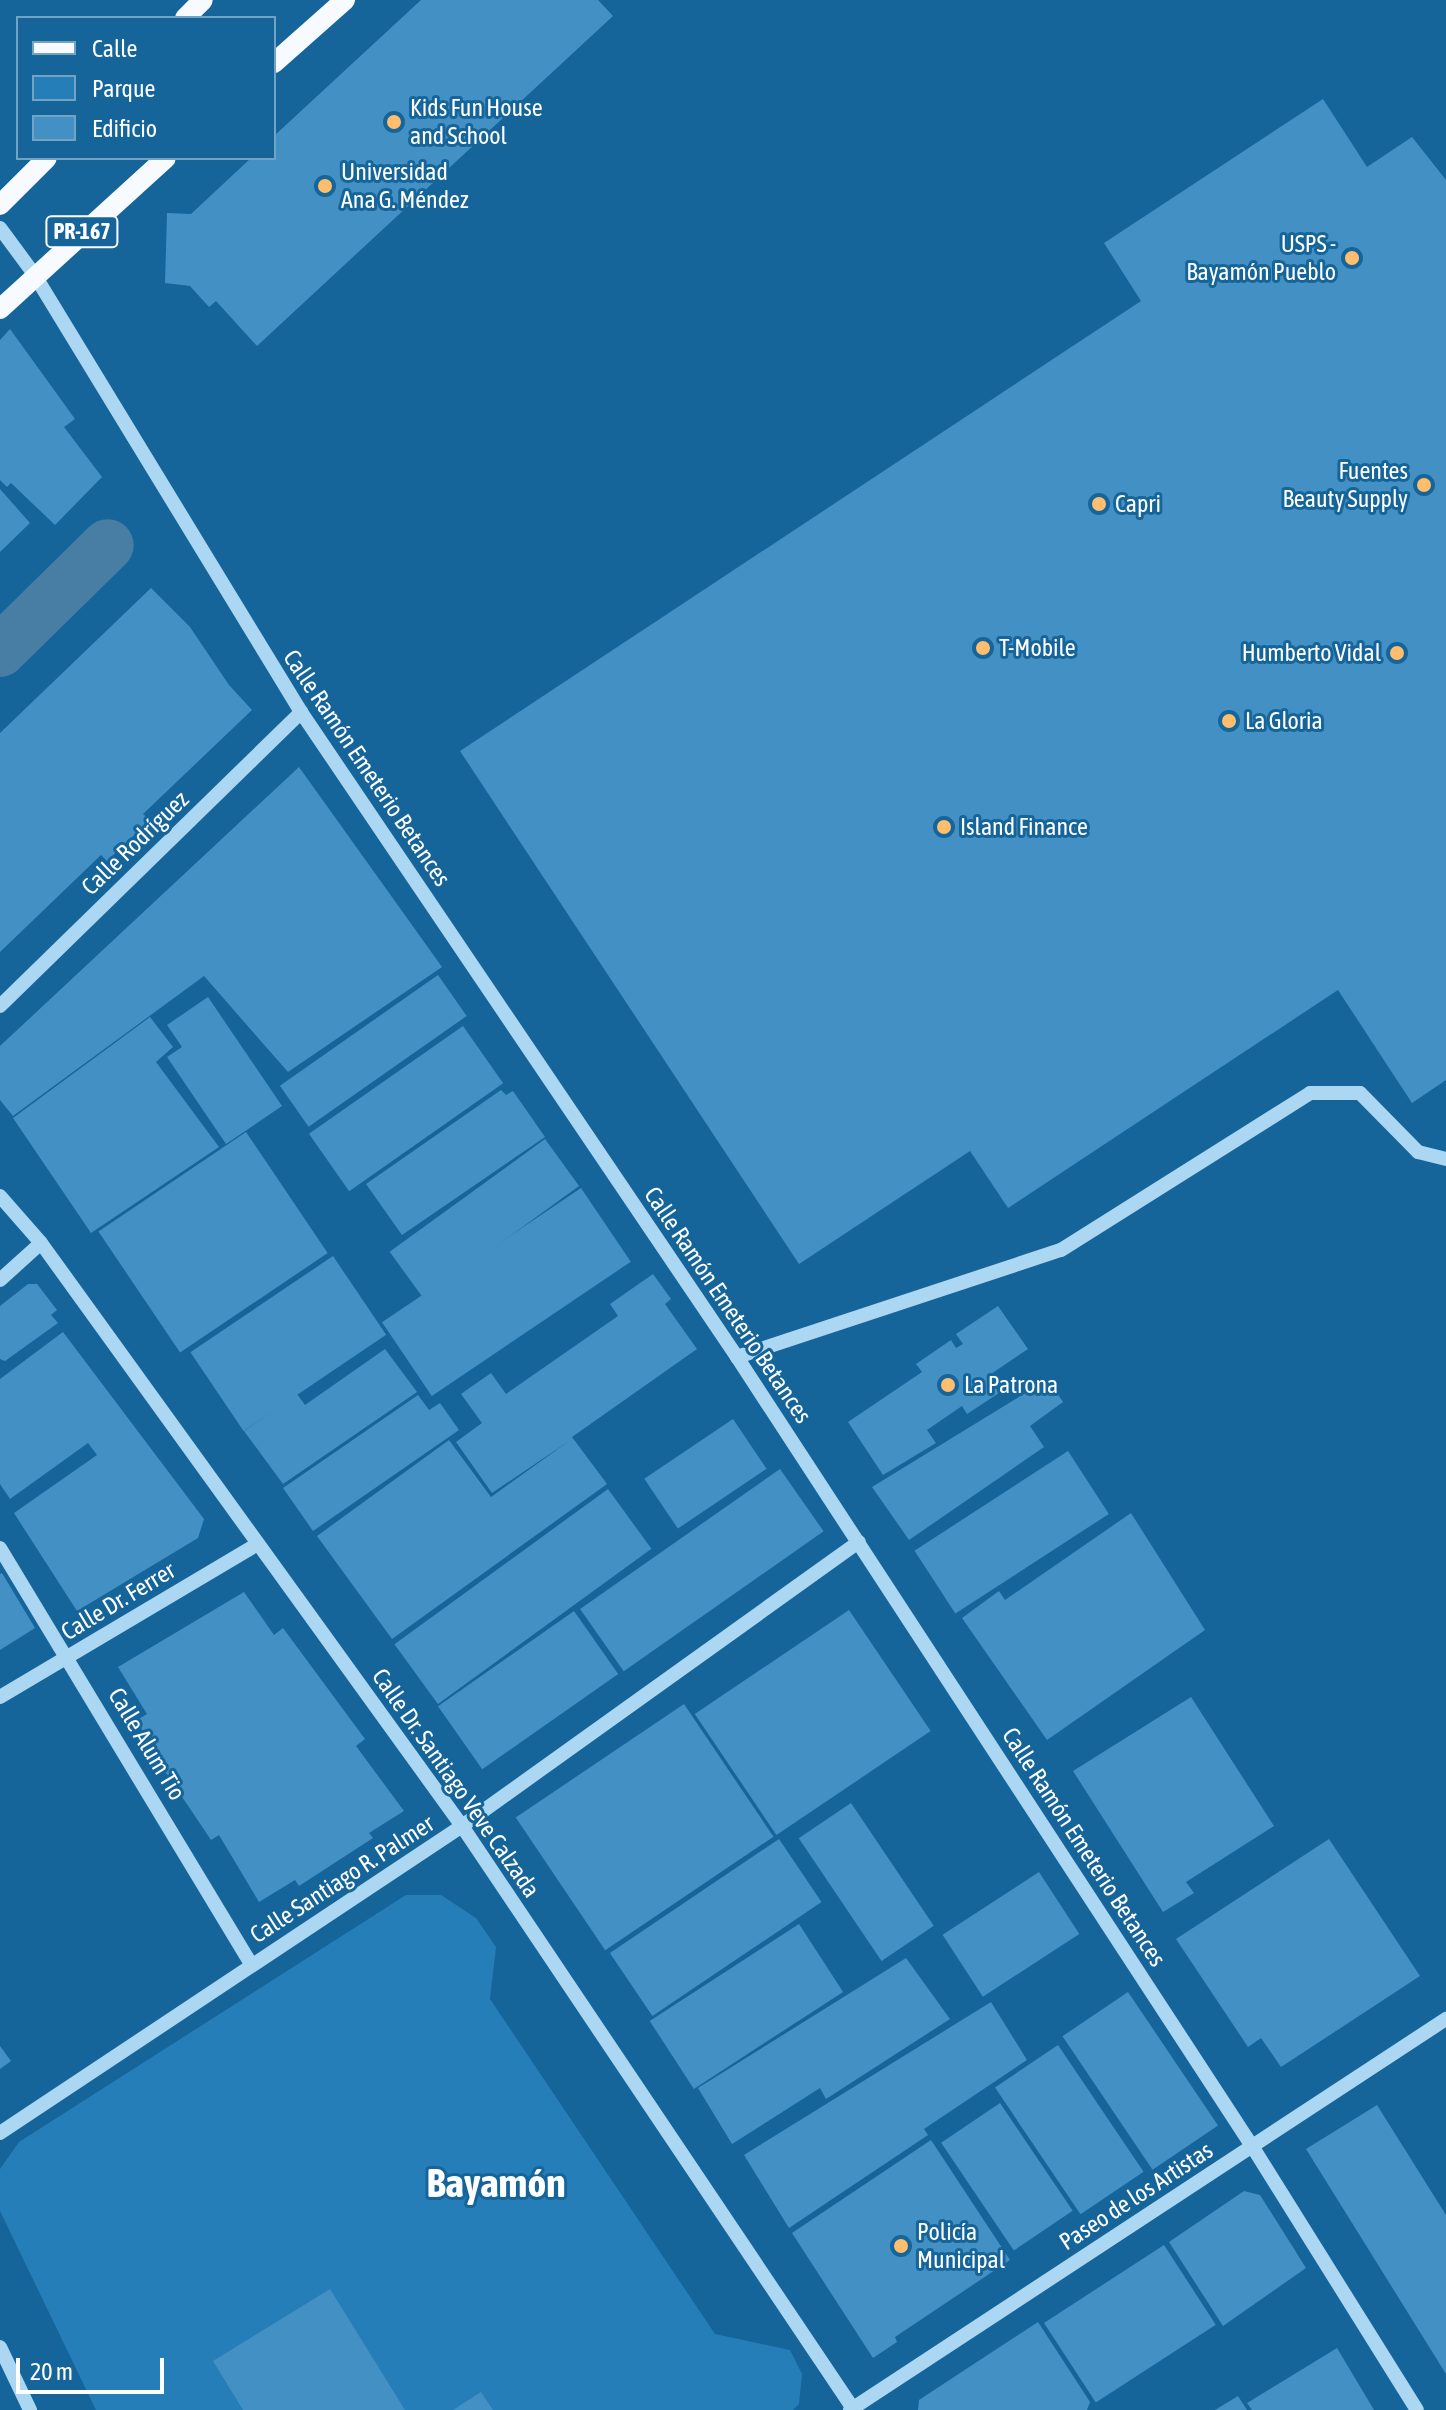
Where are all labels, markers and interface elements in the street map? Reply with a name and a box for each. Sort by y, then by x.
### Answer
legend [16,16,276,160]
text: Calle [92,35,137,62]
text: Parque [92,75,155,102]
place label: Kids Fun House and School [410,94,543,150]
marker: Kids Fun House and School [385,113,403,131]
text: Edificio [92,115,157,142]
place label: Universidad Ana G. Méndez [341,158,469,214]
marker: Universidad Ana G. Méndez [316,177,334,195]
road number: PR-167 [44,214,120,250]
place label: USPS - Bayamón Pueblo [1186,230,1336,286]
marker: USPS - Bayamón Pueblo [1343,249,1361,267]
place label: Fuentes Beauty Supply [1282,457,1408,513]
marker: Fuentes Beauty Supply [1415,476,1433,494]
place label: Capri [1115,490,1161,518]
marker: Capri [1090,495,1108,513]
place label: T-Mobile [999,634,1076,662]
marker: T-Mobile [974,639,992,657]
place label: Humberto Vidal [1242,639,1381,667]
street label: Calle Ramón Emeterio Betances [277,644,457,892]
marker: Humberto Vidal [1388,644,1406,662]
place label: La Gloria [1245,707,1323,735]
marker: La Gloria [1220,712,1238,730]
street label: Calle Rodríguez [76,785,194,901]
place label: Island Finance [960,813,1088,841]
marker: Island Finance [935,818,953,836]
street label: Calle Ramón Emeterio Betances [638,1181,818,1429]
place label: La Patrona [964,1371,1058,1399]
marker: La Patrona [939,1376,957,1394]
street label: Calle Dr. Ferrer [56,1556,180,1646]
street label: Calle Dr. Santiago Veve Calzada [366,1663,546,1903]
street label: Calle Alum Tio [102,1683,192,1805]
street label: Calle Ramón Emeterio Betances [996,1722,1172,1972]
street label: Calle Santiago R. Palmer [245,1809,439,1949]
street label: Paseo de los Artistas [1054,2136,1218,2256]
district label: Bayamón [426,2159,566,2207]
place label: Policía Municipal [917,2218,1005,2274]
marker: Policía Municipal [892,2237,910,2255]
scale bar [20,2342,168,2392]
text: 20 m [30,2358,73,2385]

